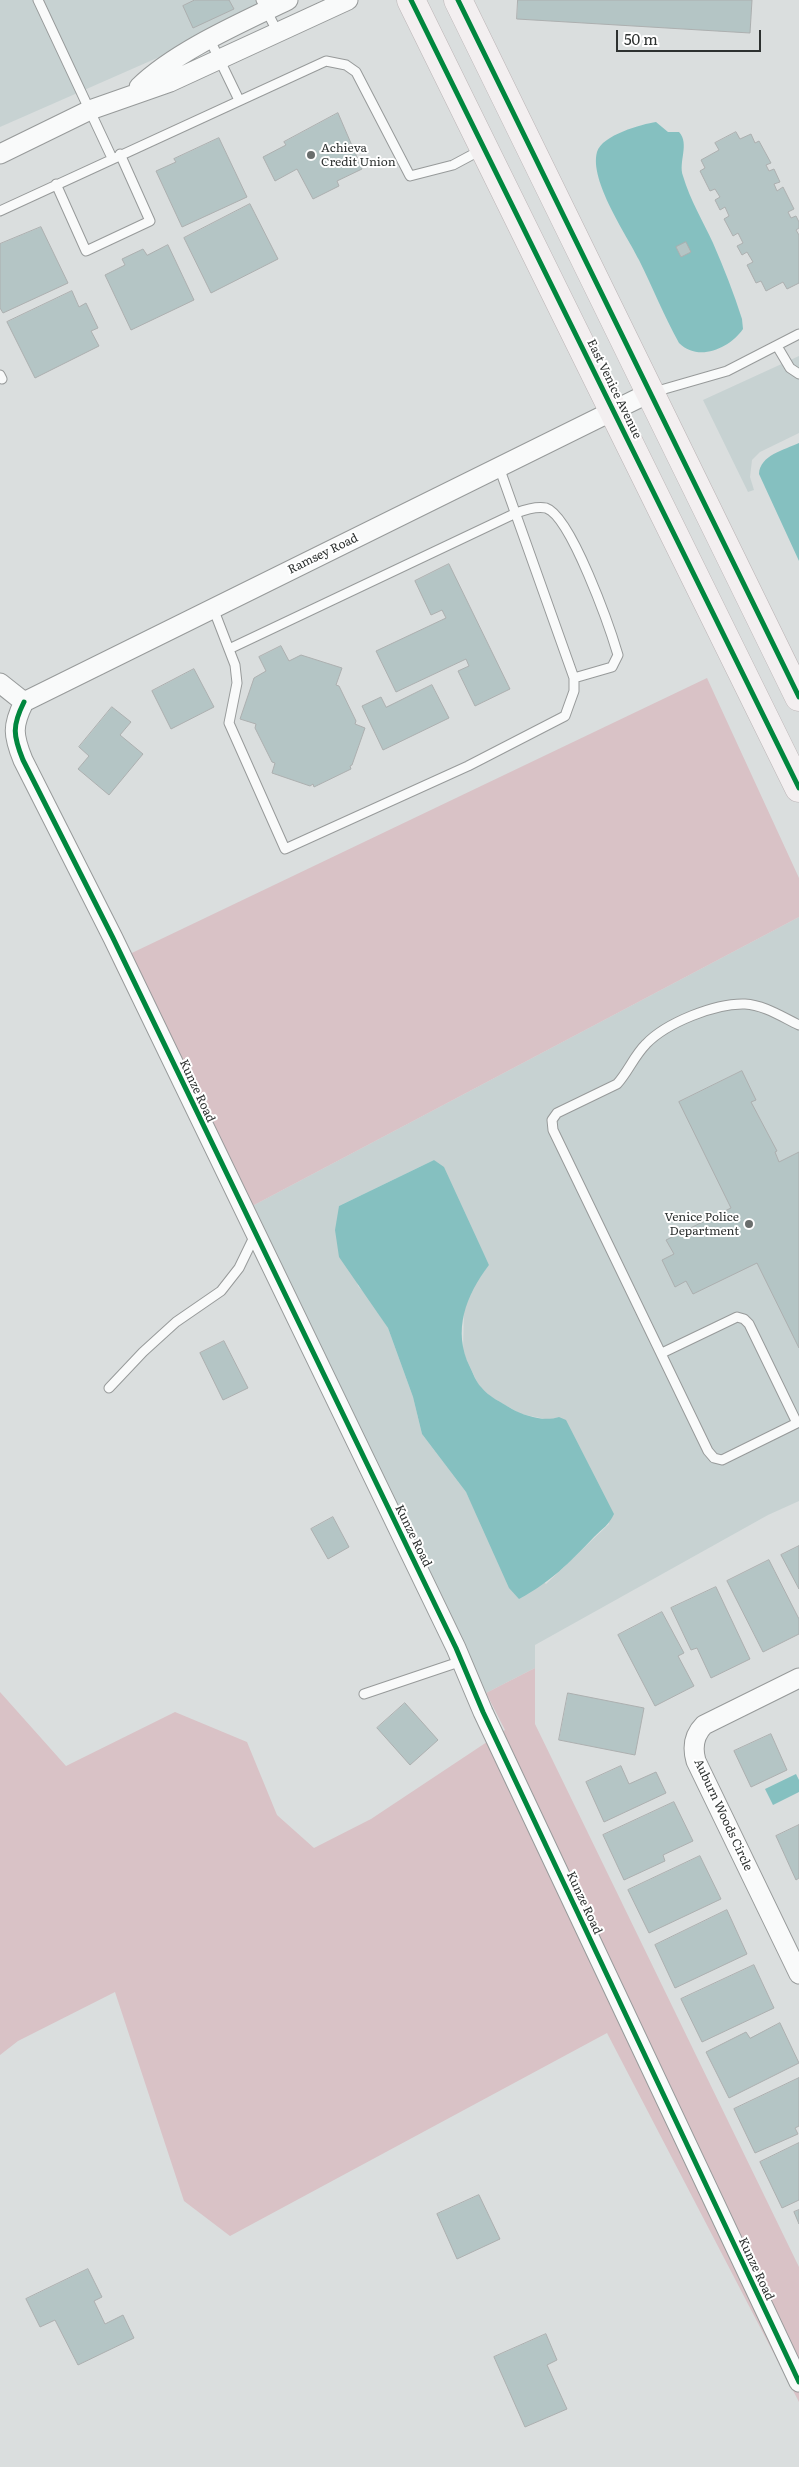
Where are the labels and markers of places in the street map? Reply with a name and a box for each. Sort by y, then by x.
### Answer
place label: Achieva Credit Union [321,141,396,169]
marker: Achieva Credit Union [305,149,317,161]
place label: Venice Police Department [664,1210,739,1238]
marker: Venice Police Department [743,1218,755,1230]

